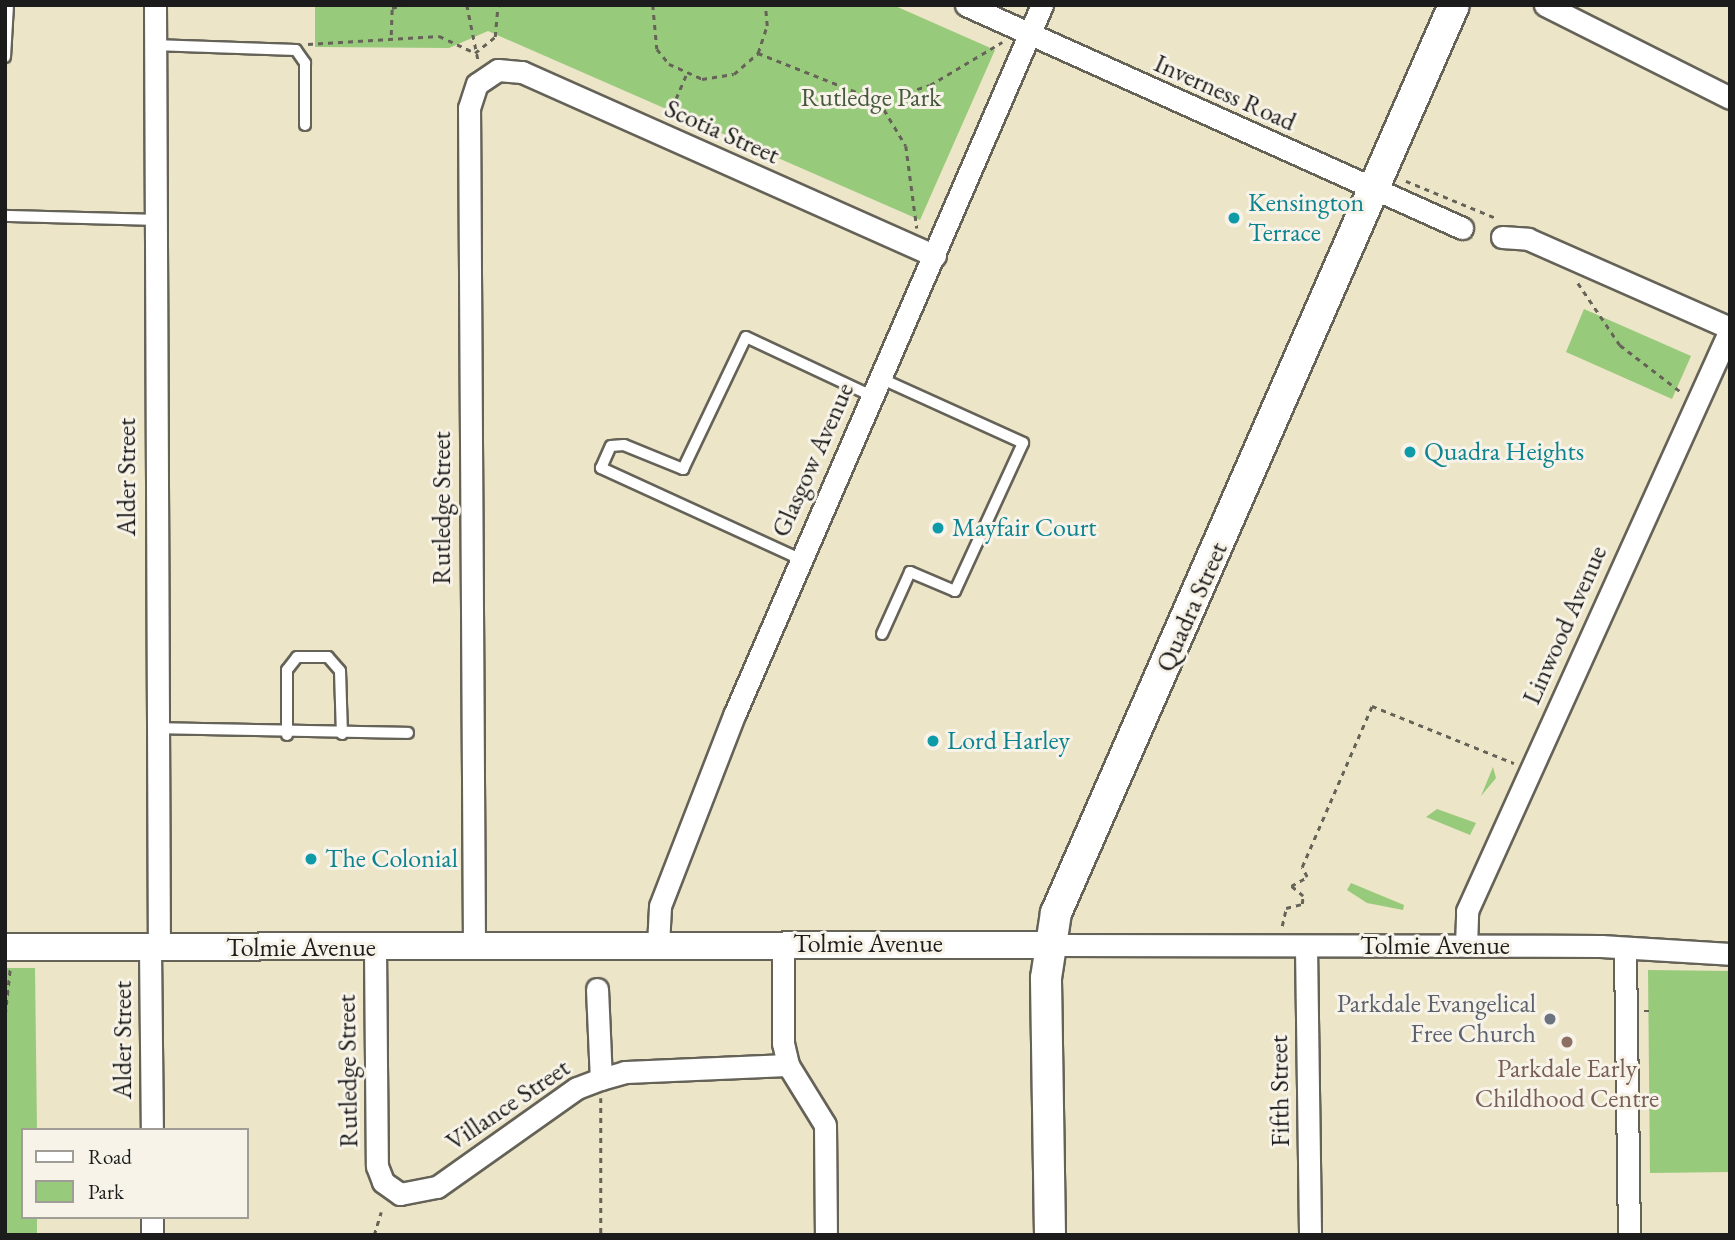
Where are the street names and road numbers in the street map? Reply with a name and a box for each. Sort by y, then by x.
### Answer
street label: Inverness Road [1149,48,1301,138]
street label: Scotia Street [660,93,784,171]
street label: Glasgow Avenue [765,378,861,542]
street label: Alder Street [111,418,143,536]
street label: Rutledge Street [426,431,458,585]
street label: Quadra Street [1150,537,1234,677]
street label: Linwood Avenue [1516,541,1614,709]
street label: Tolmie Avenue [793,928,943,960]
street label: Tolmie Avenue [1360,930,1510,962]
street label: Tolmie Avenue [226,932,376,964]
street label: Alder Street [107,981,139,1099]
street label: Rutledge Street [331,994,365,1148]
street label: Fifth Street [1263,1035,1297,1147]
street label: Villance Street [440,1052,576,1158]

